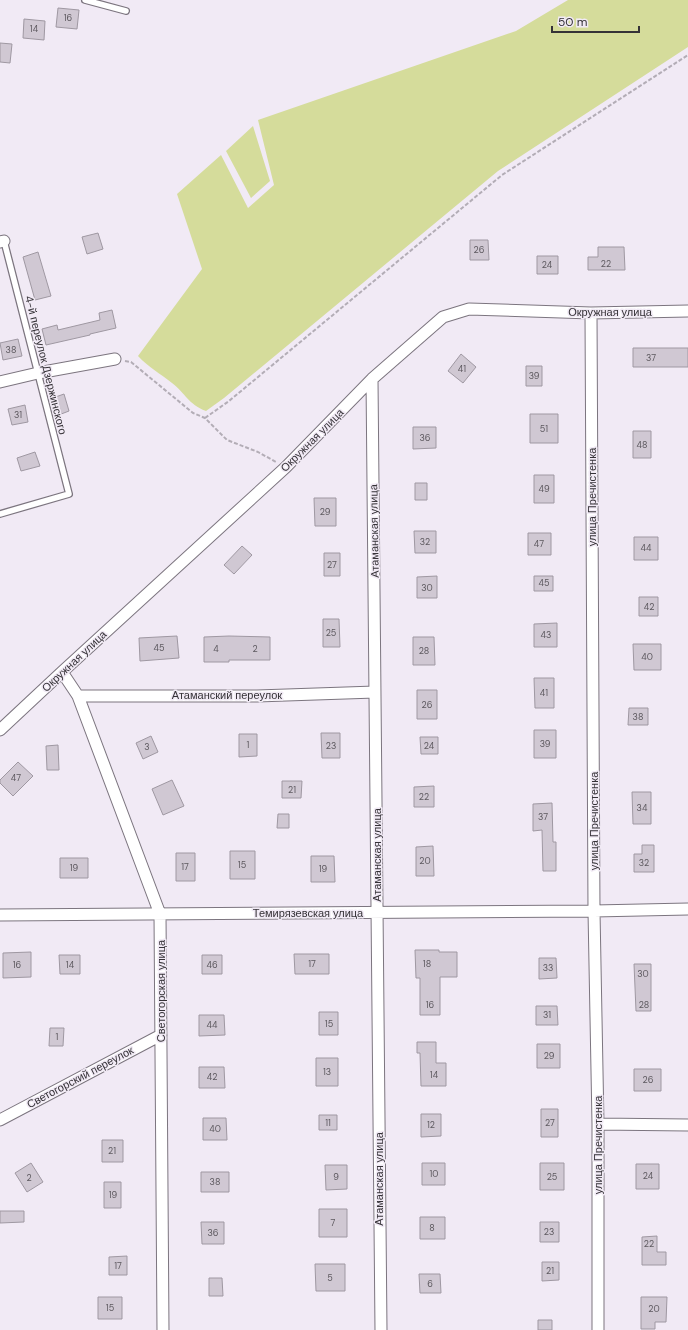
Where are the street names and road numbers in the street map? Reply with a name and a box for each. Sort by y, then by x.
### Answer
street label: 4-й переулок Дзержинского [22,294,70,436]
street label: Окружная улица [568,305,653,319]
street label: Окружная улица [277,405,347,475]
street label: улица Пречистенка [585,447,599,546]
street label: Атаманская улица [366,483,382,578]
street label: Окружная улица [39,627,110,695]
street label: Атаманский переулок [172,688,282,702]
street label: улица Пречистенка [587,771,601,870]
street label: Атаманская улица [370,807,384,902]
street label: Темирязевская улица [253,906,364,920]
street label: Светогорская улица [154,939,168,1042]
street label: Светогорский переулок [24,1043,136,1111]
street label: улица Пречистенка [591,1095,605,1194]
street label: Атаманская улица [372,1131,386,1226]

